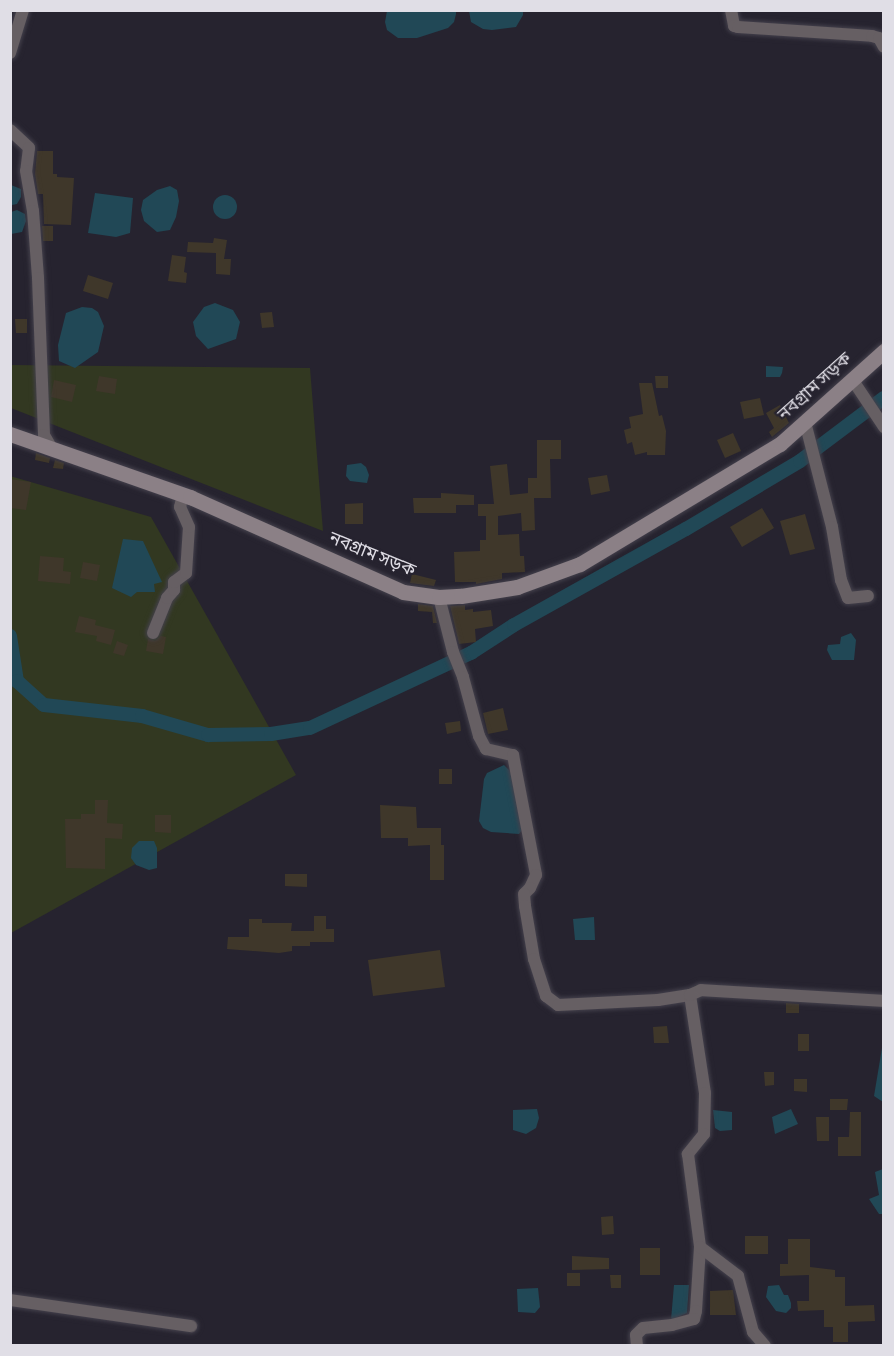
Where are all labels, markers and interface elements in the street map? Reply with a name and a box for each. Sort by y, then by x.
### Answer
street label: নবগ্রাম সড়ক [774,348,856,426]
street label: নবগ্রাম সড়ক [326,528,418,582]

